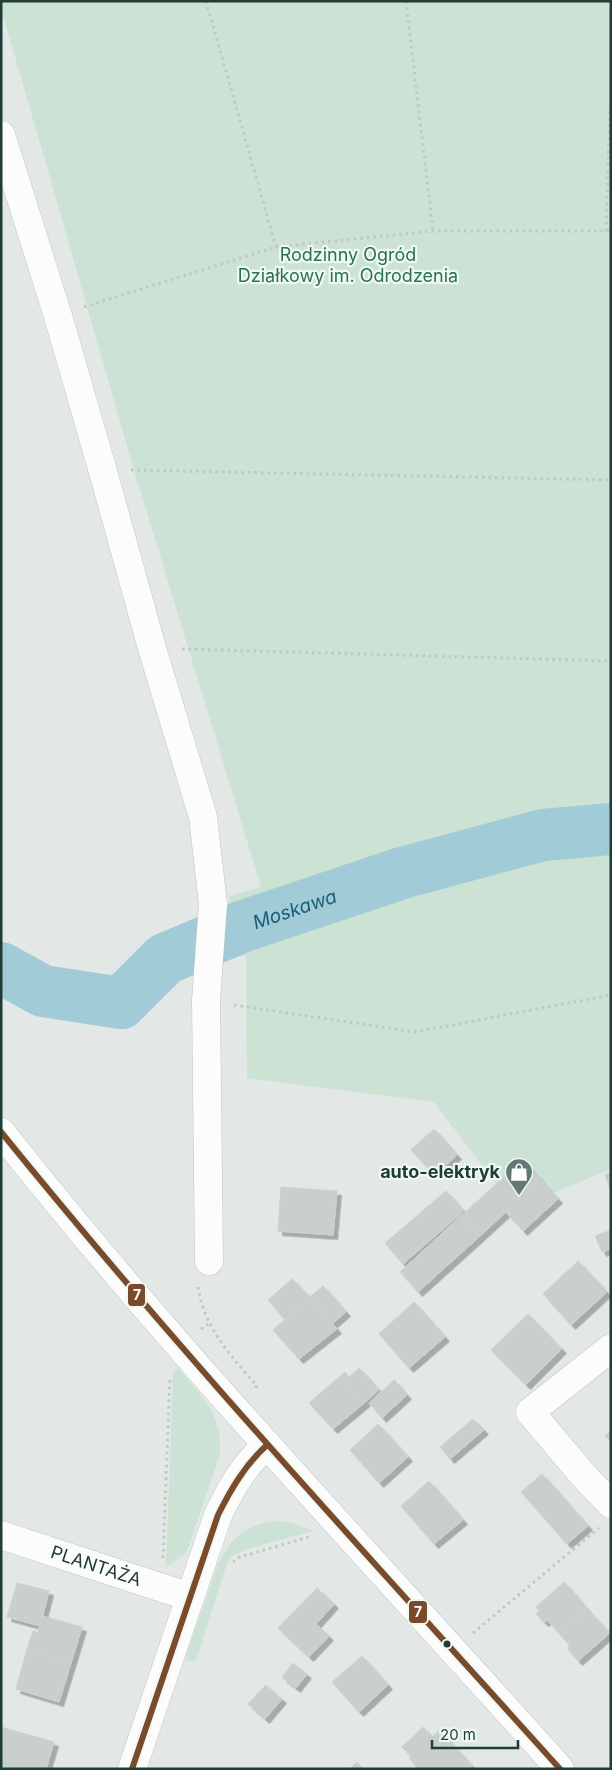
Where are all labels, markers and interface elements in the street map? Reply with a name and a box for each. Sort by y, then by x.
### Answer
park label: Rodzinny Ogród Działkowy im. Odrodzenia [238,244,458,286]
water label: Moskawa [250,885,340,934]
shop icon: auto-elektryk [504,1157,534,1196]
place label: auto-elektryk [380,1161,501,1182]
line badge: 7 [127,1283,146,1307]
text: 7 [133,1286,141,1303]
street label: PLANTAŻA [48,1541,144,1590]
line badge: 7 [408,1600,428,1624]
text: 7 [414,1603,422,1620]
unlabelled marker [442,1639,452,1649]
scale bar [432,1718,518,1750]
text: 20 m [440,1725,476,1744]

